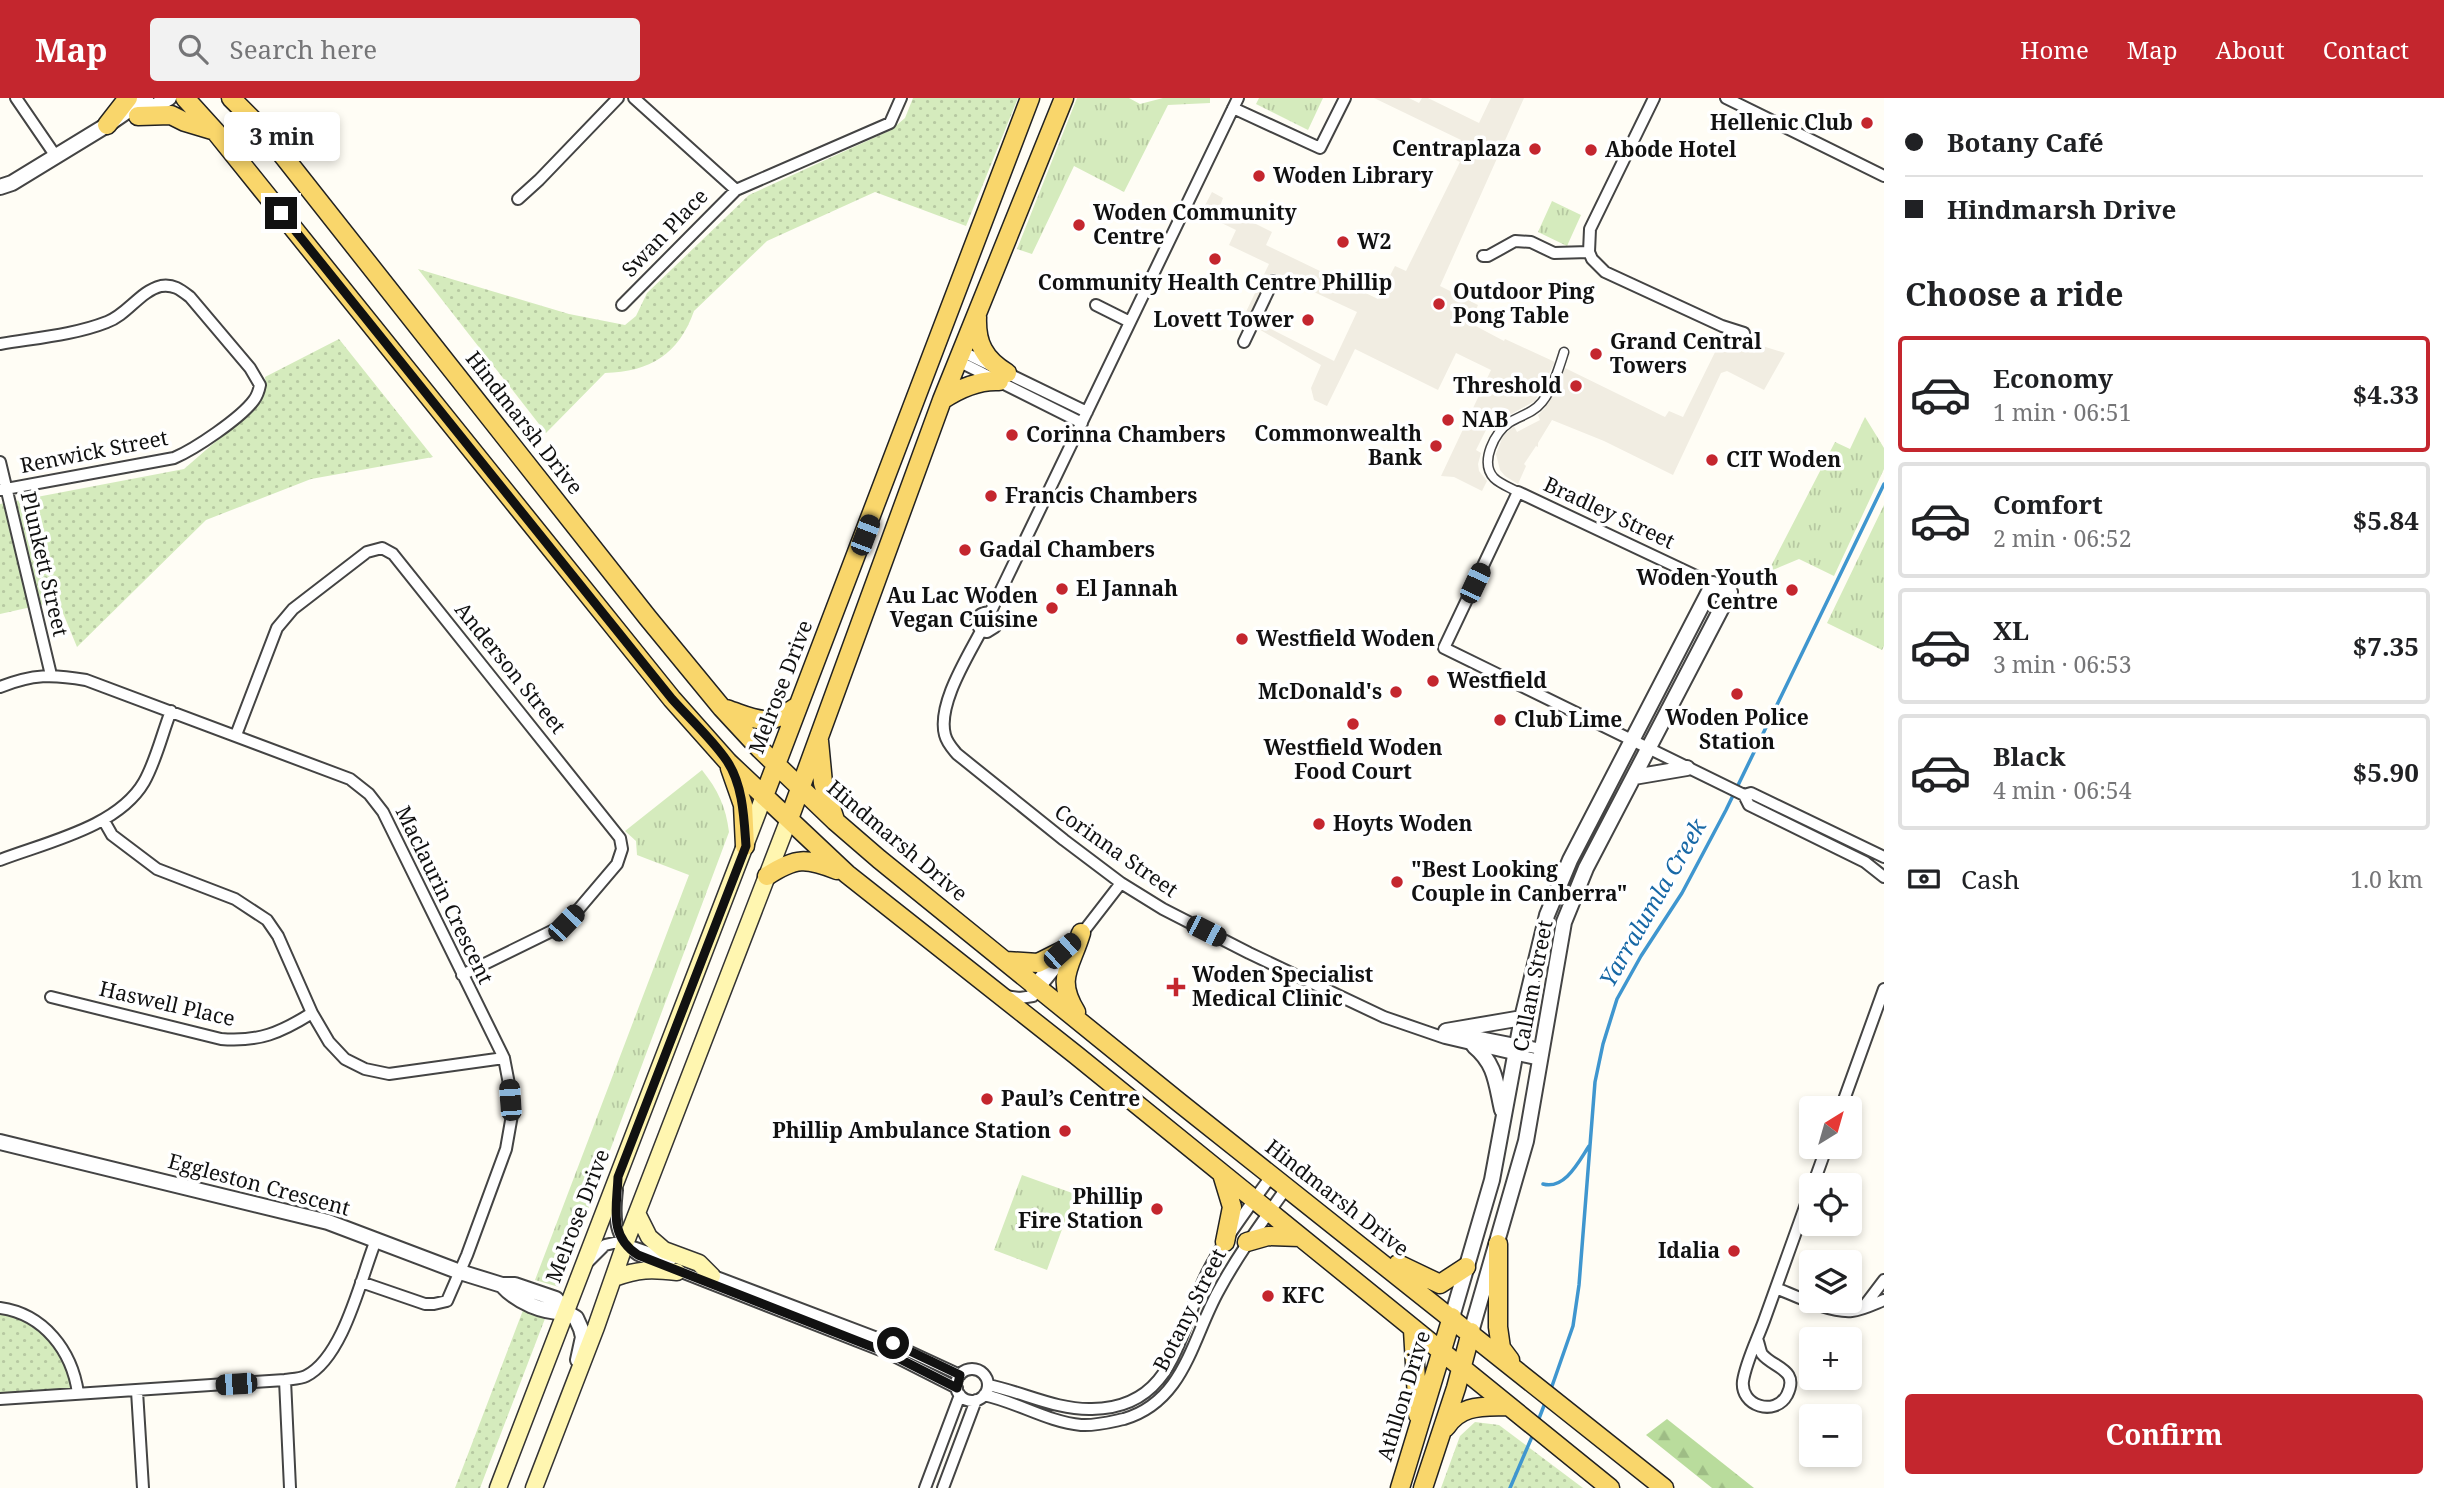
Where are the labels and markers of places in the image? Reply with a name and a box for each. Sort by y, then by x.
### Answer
place label: Hellenic Club [1710,108,1853,136]
marker: Hellenic Club [1859,115,1875,131]
place label: Centraplaza [1392,134,1521,162]
place label: Abode Hotel [1605,135,1737,163]
marker: Centraplaza [1527,141,1543,157]
marker: Abode Hotel [1583,142,1599,158]
place label: Woden Library [1273,161,1434,189]
marker: Woden Library [1251,168,1267,184]
place label: Woden Community Centre [1093,198,1297,250]
marker: Woden Community Centre [1071,217,1087,233]
place label: W2 [1357,227,1391,255]
marker: W2 [1335,234,1351,250]
marker: Community Health Centre Phillip [1207,251,1223,267]
place label: Community Health Centre Phillip [1038,268,1392,296]
place label: Outdoor Ping Pong Table [1453,277,1595,329]
marker: Outdoor Ping Pong Table [1431,296,1447,312]
place label: Lovett Tower [1153,305,1294,333]
marker: Lovett Tower [1300,312,1316,328]
place label: Grand Central Towers [1610,327,1762,379]
marker: Grand Central Towers [1588,346,1604,362]
place label: Threshold [1453,371,1562,399]
marker: Threshold [1568,378,1584,394]
place label: NAB [1462,405,1508,433]
marker: NAB [1440,412,1456,428]
place label: Commonwealth Bank [1254,419,1423,471]
place label: Corinna Chambers [1026,420,1225,448]
marker: Corinna Chambers [1004,427,1020,443]
marker: Commonwealth Bank [1428,438,1444,454]
place label: CIT Woden [1726,445,1841,473]
marker: CIT Woden [1704,452,1720,468]
place label: Francis Chambers [1005,481,1197,509]
marker: Francis Chambers [983,488,999,504]
place label: Gadal Chambers [979,535,1155,563]
marker: Gadal Chambers [957,542,973,558]
place label: Woden Youth Centre [1636,563,1778,615]
place label: El Jannah [1076,574,1178,602]
place label: Au Lac Woden Vegan Cuisine [887,581,1038,633]
marker: El Jannah [1054,581,1070,597]
marker: Woden Youth Centre [1784,582,1800,598]
marker: Au Lac Woden Vegan Cuisine [1044,600,1060,616]
place label: Westfield Woden [1256,624,1435,652]
marker: Westfield Woden [1234,631,1250,647]
place label: Westfield [1447,666,1547,694]
marker: Westfield [1425,673,1441,689]
place label: McDonald's [1258,677,1382,705]
marker: McDonald's [1388,684,1404,700]
marker: Woden Police Station [1729,686,1745,702]
place label: Woden Police Station [1665,703,1809,755]
place label: Club Lime [1514,705,1622,733]
marker: Club Lime [1492,712,1508,728]
marker: Westfield Woden Food Court [1345,716,1361,732]
place label: Westfield Woden Food Court [1263,733,1443,785]
place label: Hoyts Woden [1333,809,1473,837]
marker: Hoyts Woden [1311,816,1327,832]
place label: "Best Looking Couple in Canberra" [1411,855,1628,907]
marker: "Best Looking Couple in Canberra" [1389,874,1405,890]
place label: Woden Specialist Medical Clinic [1192,960,1374,1012]
marker: Woden Specialist Medical Clinic [1166,977,1186,997]
place label: Paul’s Centre [1001,1084,1140,1112]
marker: Paul’s Centre [979,1091,995,1107]
place label: Phillip Ambulance Station [772,1116,1051,1144]
marker: Phillip Ambulance Station [1057,1123,1073,1139]
place label: Phillip Fire Station [1018,1182,1143,1234]
marker: Phillip Fire Station [1149,1201,1165,1217]
place label: Idalia [1658,1236,1720,1264]
marker: Idalia [1726,1243,1742,1259]
place label: KFC [1282,1281,1325,1309]
marker: KFC [1260,1288,1276,1304]

